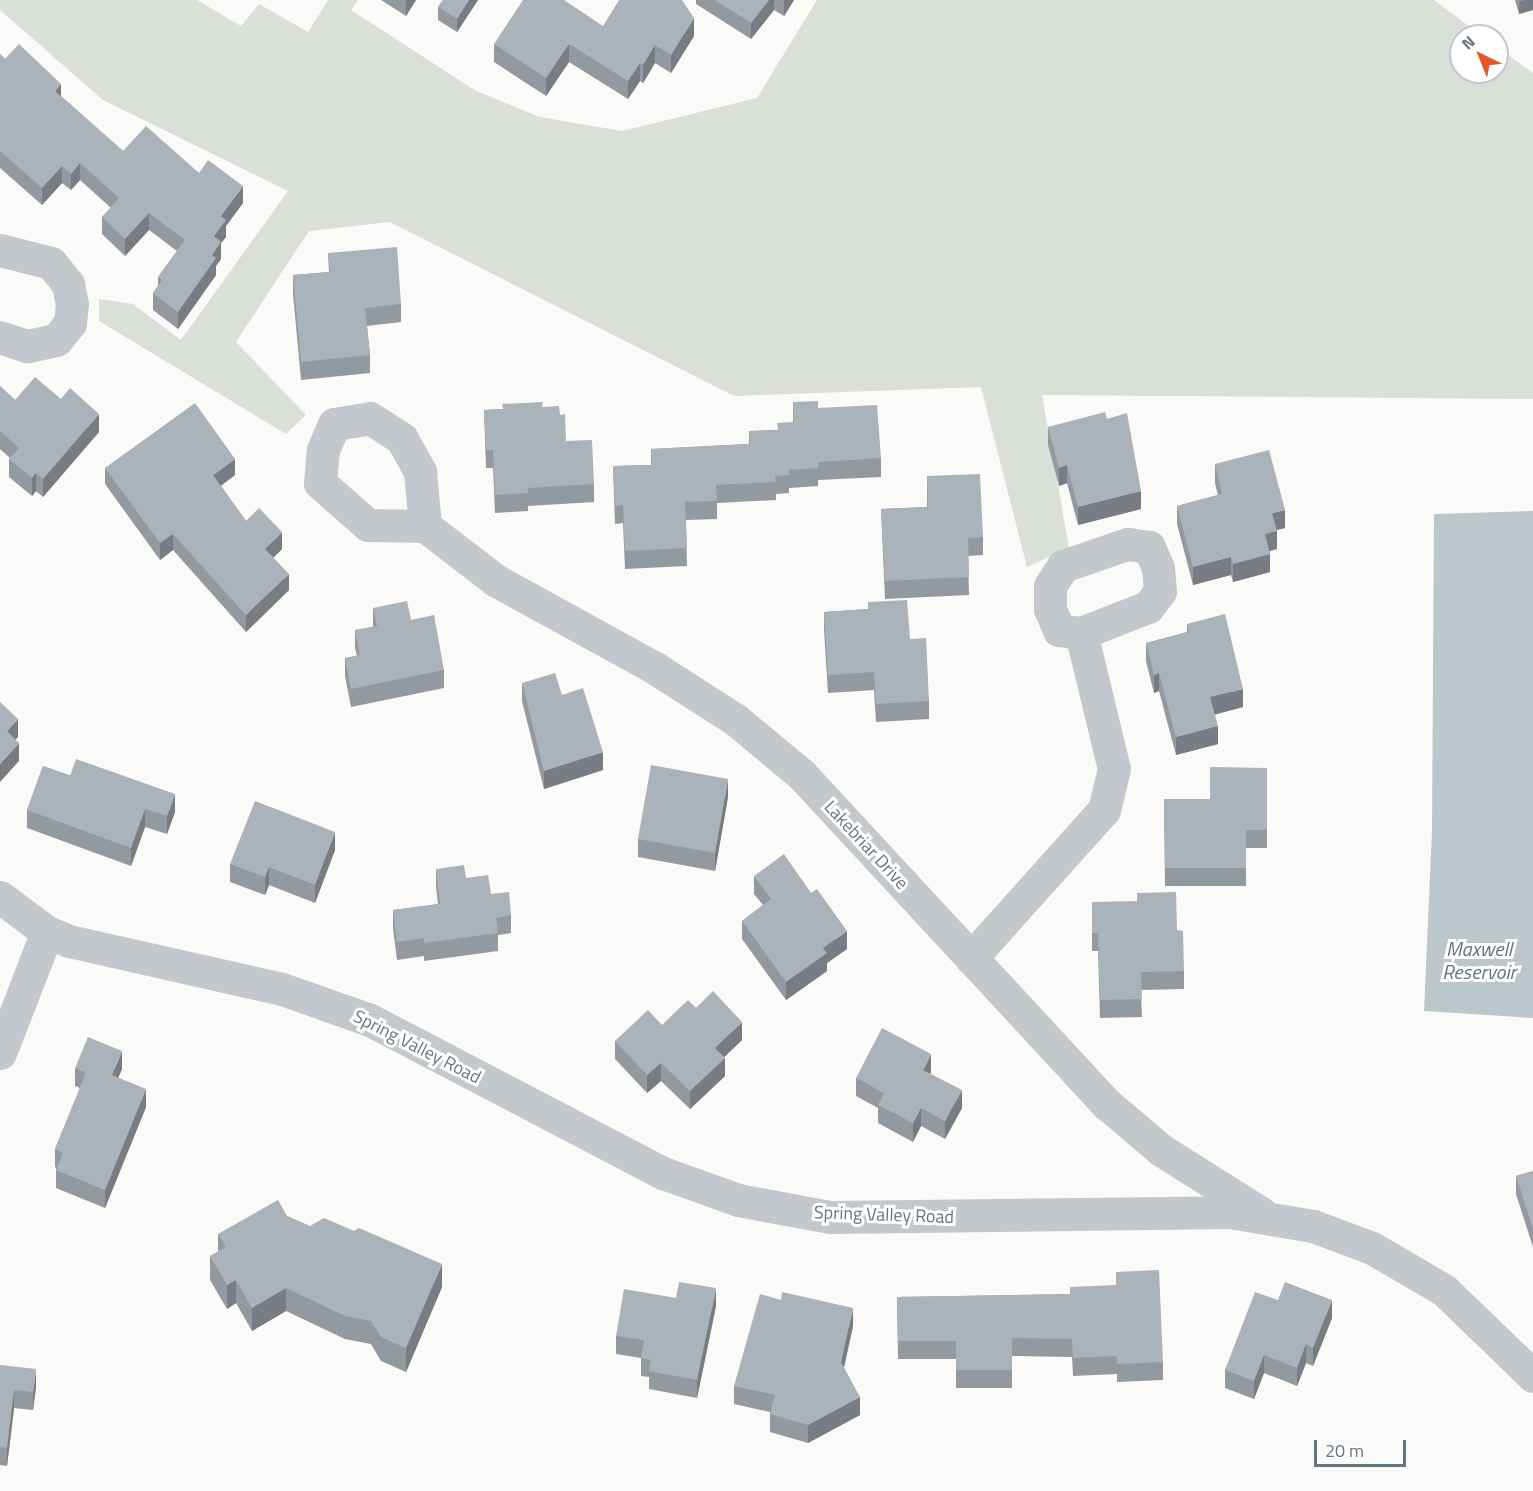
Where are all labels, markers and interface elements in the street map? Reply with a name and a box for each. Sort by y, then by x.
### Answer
north arrow [1449,24,1509,84]
text: N [1456,30,1480,55]
street label: Lakebriar Drive [819,796,913,894]
water label: Maxwell Reservoir [1442,936,1516,983]
street label: Spring Valley Road [350,1006,484,1088]
street label: Spring Valley Road [814,1202,954,1228]
scale bar [1317,1428,1408,1466]
text: 20 m [1325,1437,1364,1464]

